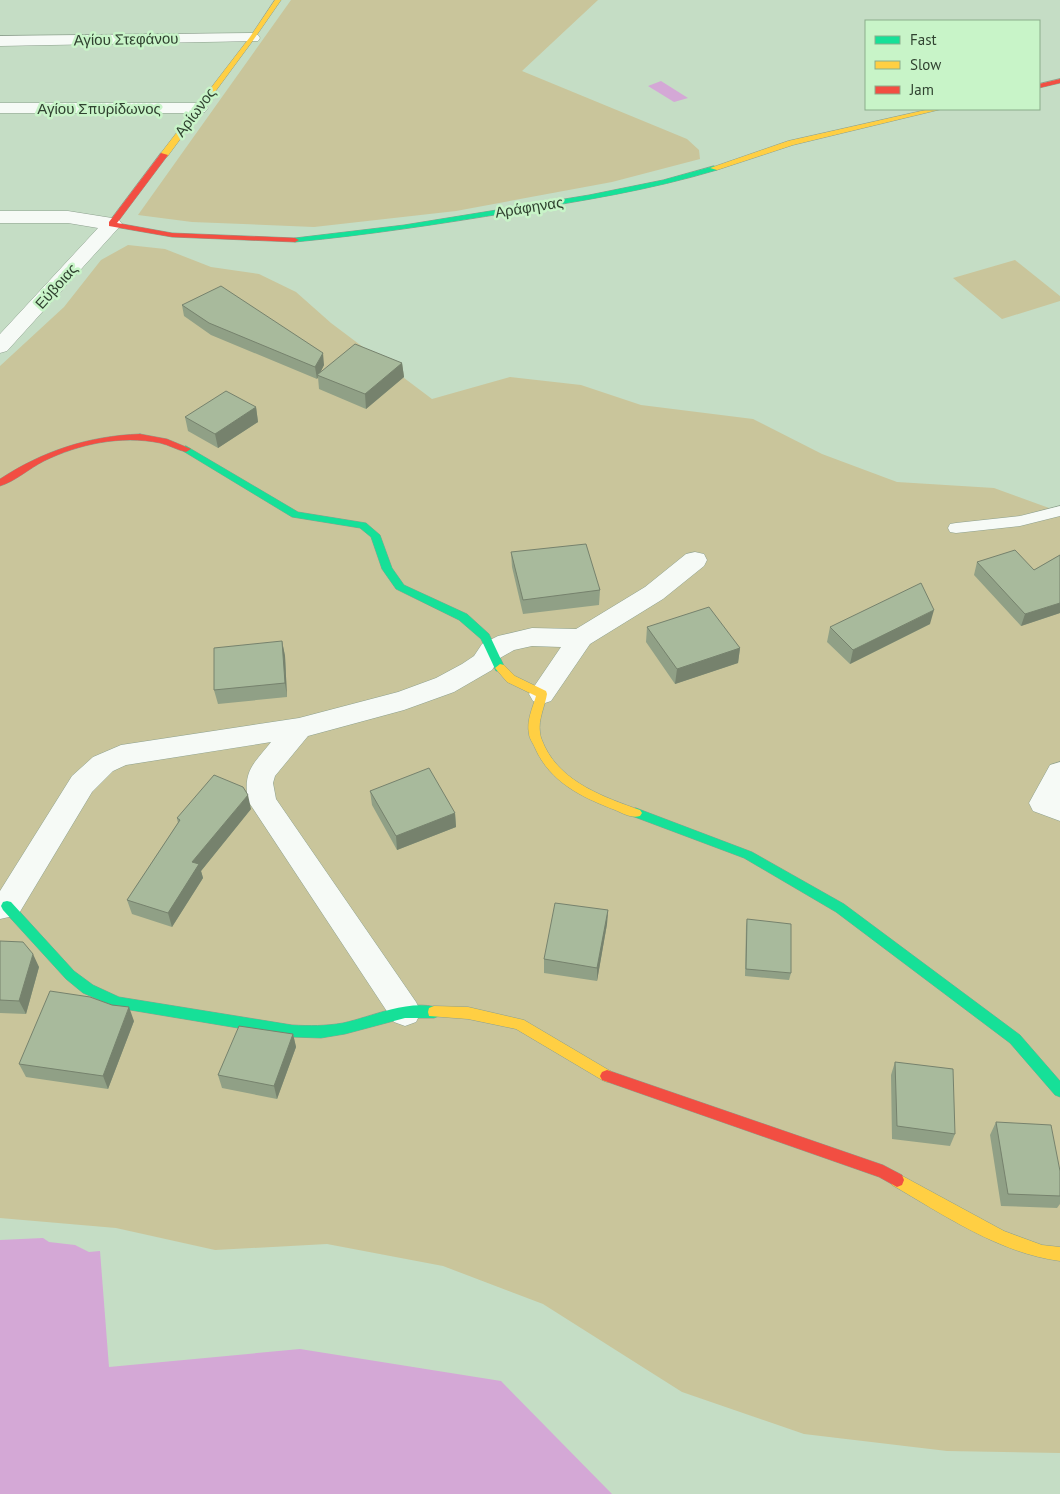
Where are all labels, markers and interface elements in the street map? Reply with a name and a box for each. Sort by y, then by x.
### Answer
legend [865,20,1040,110]
street label: Αγίου Στεφάνου [73,29,179,49]
text: Fast [910,30,937,49]
text: Slow [910,55,941,74]
text: Jam [909,80,934,99]
street label: Αρίωνος [170,84,220,140]
street label: Αγίου Σπυρίδωνος [37,99,161,118]
street label: Αράφηνας [494,192,564,222]
street label: Εύβοιας [31,259,81,313]

